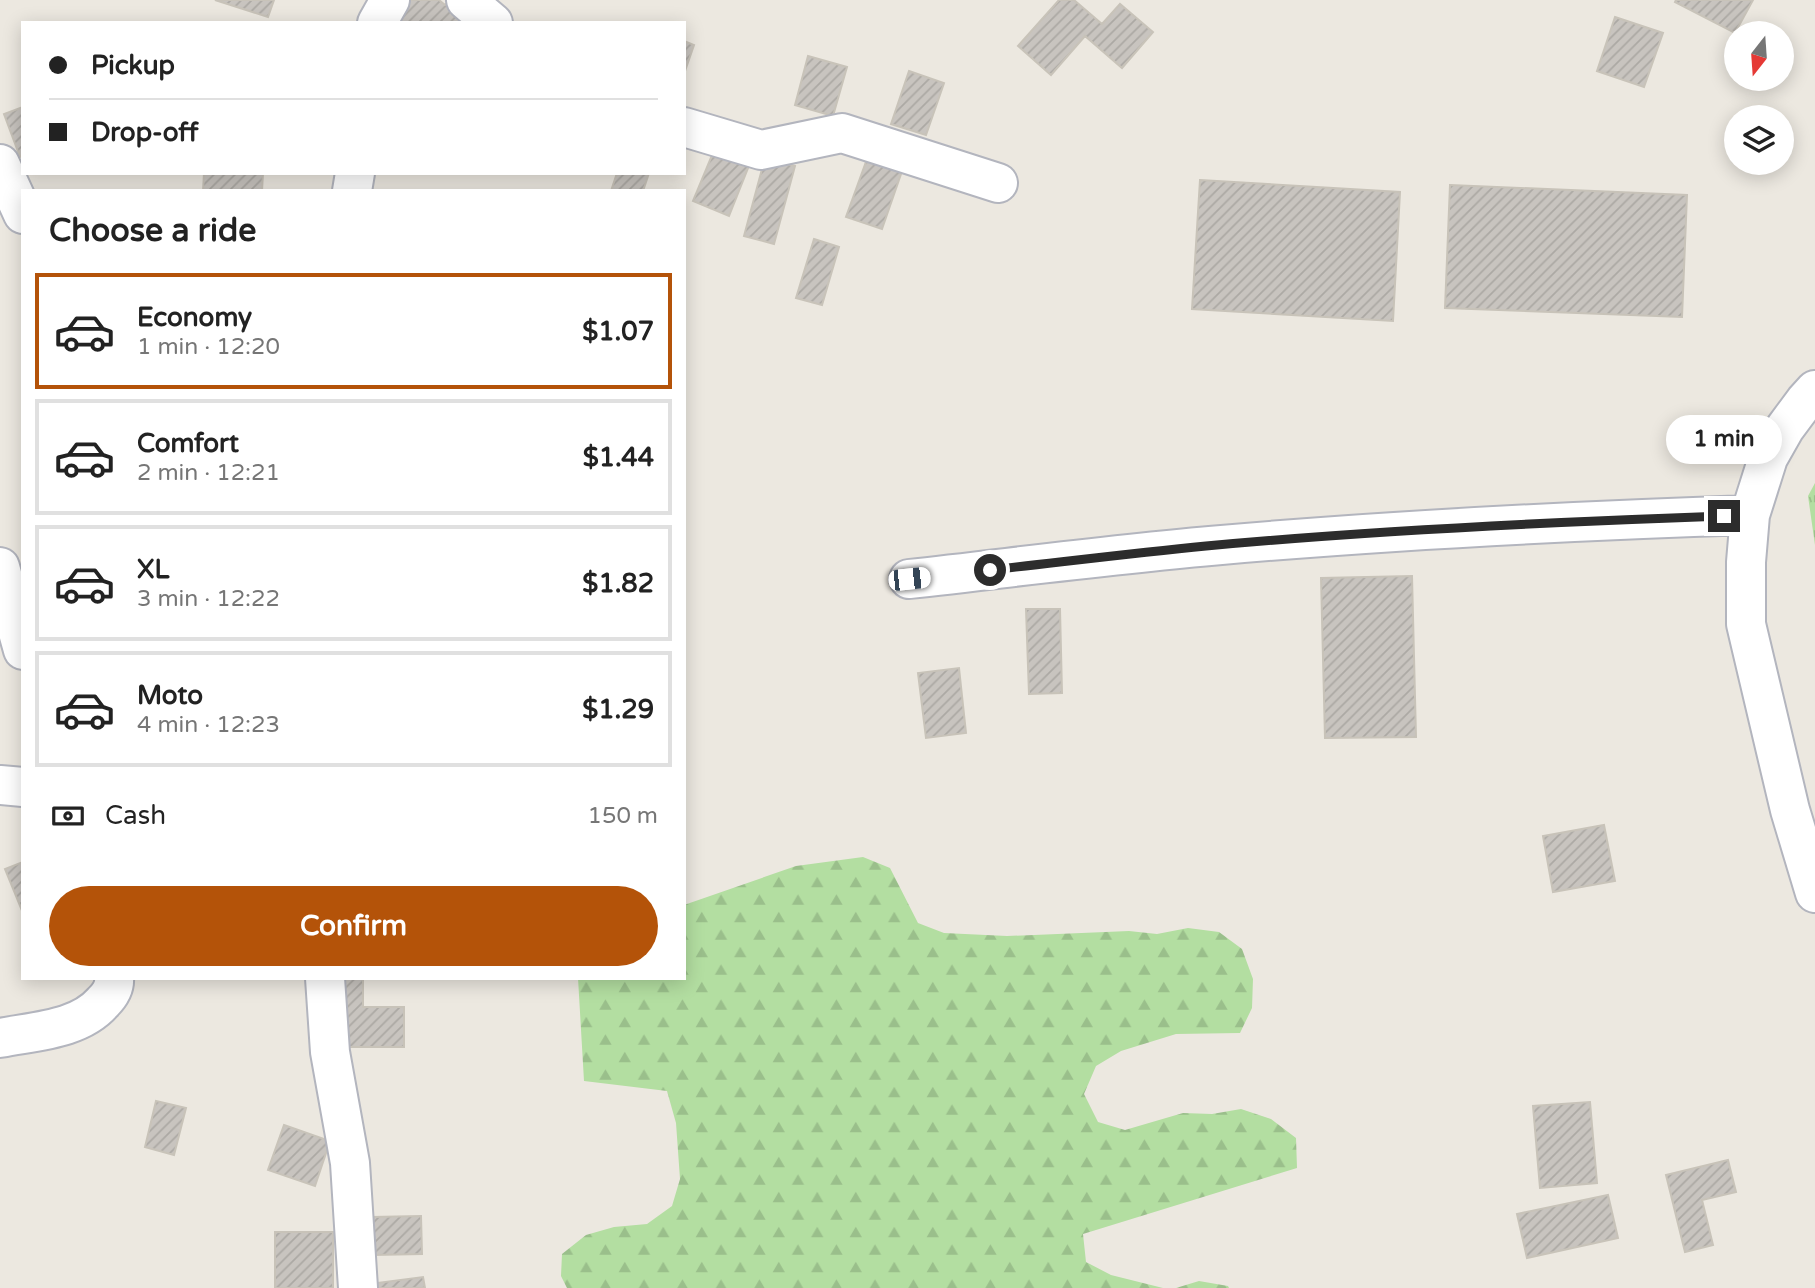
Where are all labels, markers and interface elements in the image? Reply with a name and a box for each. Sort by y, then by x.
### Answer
north arrow [1724,21,1794,91]
map controls [1724,21,1794,175]
text: Pickup [91,50,175,81]
button: layers [1724,105,1794,175]
text: Drop-off [91,117,198,148]
text: Choose a ride [49,212,256,250]
icon: car [53,300,116,363]
text: Economy [137,302,252,333]
text: $1.07 [582,316,654,347]
text: 1 min · 12:20 [137,333,280,361]
callout: 1 min [1666,414,1782,463]
text: 1 min [1693,425,1755,453]
icon: car [53,426,116,489]
text: Comfort [137,428,239,459]
text: $1.44 [583,442,654,473]
text: 2 min · 12:21 [137,459,280,487]
route end [1708,500,1740,532]
icon: car [53,552,116,615]
text: XL [137,554,169,585]
route start [974,554,1006,586]
car [888,566,931,592]
text: $1.82 [582,568,654,599]
text: 3 min · 12:22 [137,585,280,613]
icon: car [53,678,116,741]
text: Moto [137,680,203,711]
text: $1.29 [582,694,654,725]
text: 4 min · 12:23 [137,711,280,739]
icon: cash [49,797,87,835]
text: Cash [105,800,166,831]
text: 150 m [588,802,658,830]
button: Confirm [49,886,658,966]

